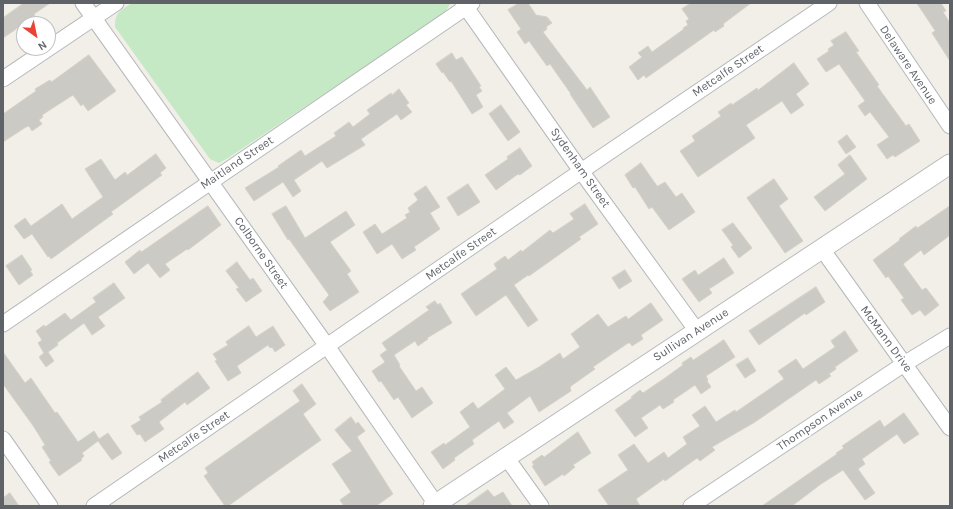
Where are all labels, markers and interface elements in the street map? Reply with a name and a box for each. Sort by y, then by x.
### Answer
north arrow [16,16,56,56]
street label: Delaware Avenue [876,23,940,107]
text: N [35,38,49,53]
street label: Metcalfe Street [690,42,766,100]
street label: Sydenham Street [547,125,613,211]
street label: Maitland Street [198,133,276,193]
street label: Colborne Street [231,214,291,292]
street label: Metcalfe Street [423,224,499,284]
street label: McMann Drive [857,303,915,375]
street label: Sullivan Avenue [651,305,731,365]
street label: Thompson Avenue [774,386,866,454]
street label: Metcalfe Street [156,408,232,466]

